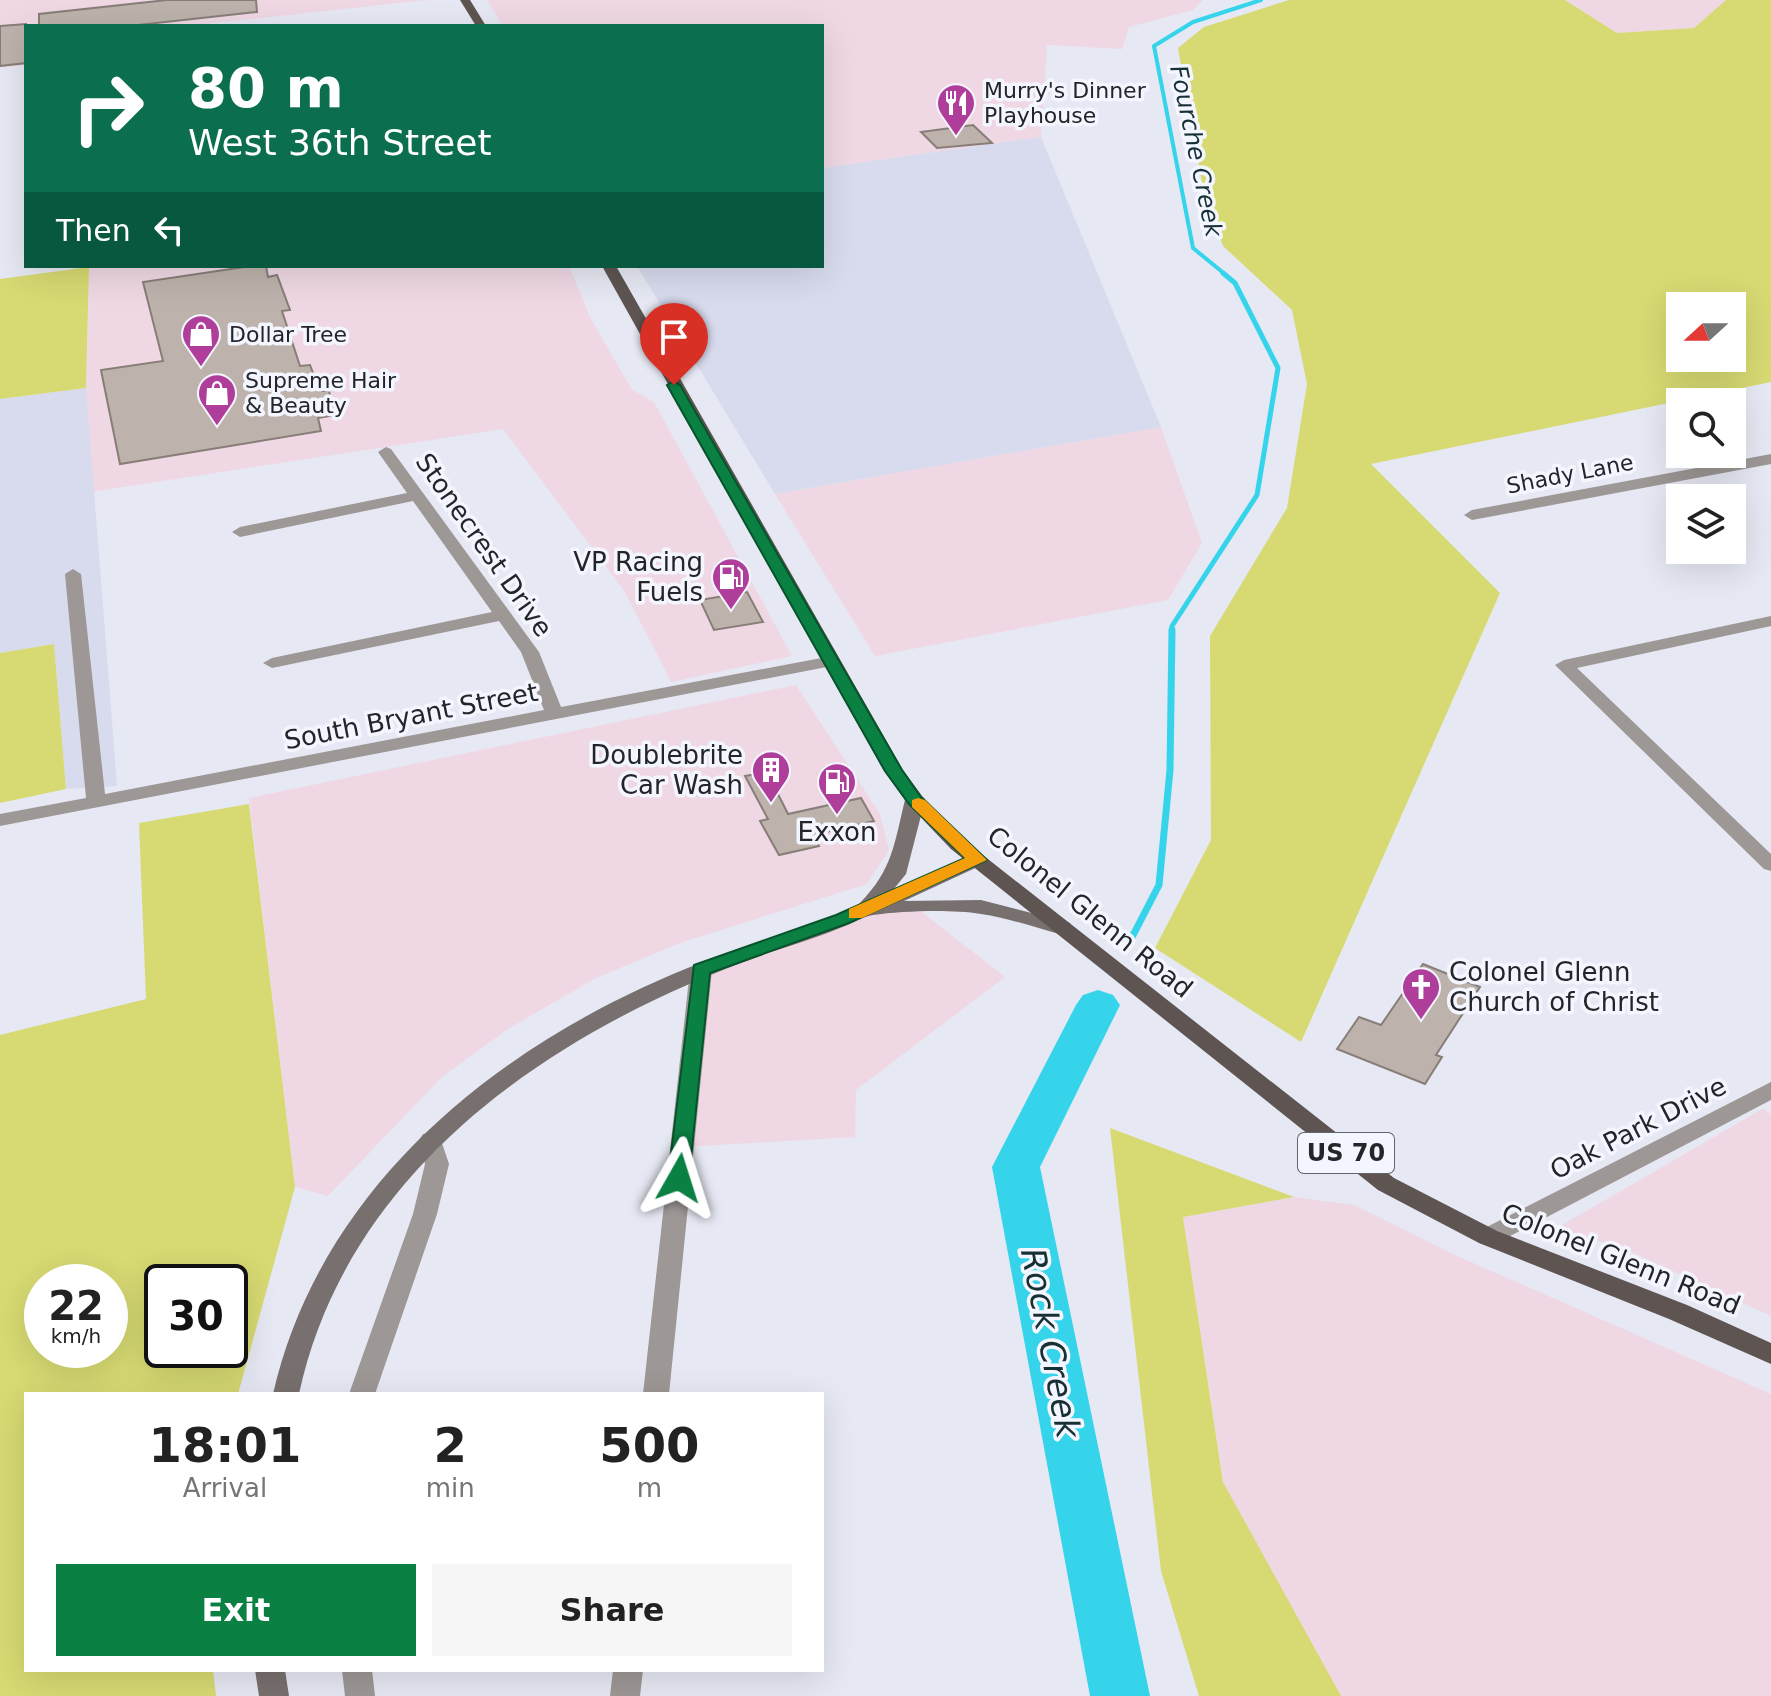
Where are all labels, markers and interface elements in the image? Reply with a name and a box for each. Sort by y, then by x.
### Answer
text: 80 m [188,55,344,120]
icon: right [56,56,160,160]
water label: Fourche Creek [1164,63,1228,240]
place label: Murry's Dinner Playhouse [984,78,1147,128]
restaurant icon: Murry's Dinner Playhouse [935,82,977,137]
text: West 36th Street [188,122,492,163]
icon: left [147,208,191,252]
text: Then [56,213,131,248]
north arrow [1666,292,1746,372]
map controls [1666,292,1746,564]
pin [640,303,708,385]
shop icon: Dollar Tree [180,313,222,368]
icon: arrive [652,315,696,359]
place label: Dollar Tree [229,322,347,347]
place label: Supreme Hair & Beauty [245,368,397,418]
shop icon: Supreme Hair & Beauty [196,372,238,427]
button: search [1666,388,1746,468]
street label: Stonecrest Drive [410,448,558,642]
street label: Shady Lane [1504,449,1636,499]
button: layers [1666,484,1746,564]
place label: VP Racing Fuels [573,547,703,607]
fuel station icon: VP Racing Fuels [710,556,752,611]
street label: South Bryant Street [282,677,540,755]
place label: Doublebrite Car Wash [590,740,743,800]
building icon: Doublebrite Car Wash [750,749,792,804]
fuel station icon: Exxon [816,761,858,816]
place label: Exxon [798,817,876,847]
street label: Colonel Glenn Road [981,820,1199,1004]
place label: Colonel Glenn Church of Christ [1449,957,1659,1017]
church icon: Colonel Glenn Church of Christ [1400,966,1442,1021]
street label: Oak Park Drive [1545,1071,1731,1185]
road number: US 70 [1298,1133,1394,1173]
position arrow [637,1136,721,1220]
street label: Colonel Glenn Road [1497,1197,1745,1321]
water label: Rock Creek [1013,1245,1089,1443]
speed limit sign: 30 [144,1264,248,1368]
text: 22 [48,1283,104,1329]
text: km/h [51,1324,101,1348]
text: 18:01 [148,1417,301,1473]
text: 2 [434,1417,467,1473]
text: 500 [599,1417,699,1473]
text: Arrival [183,1473,267,1503]
text: min [426,1473,475,1503]
text: m [637,1473,662,1503]
button: Exit [56,1564,416,1656]
button: Share [432,1564,792,1656]

